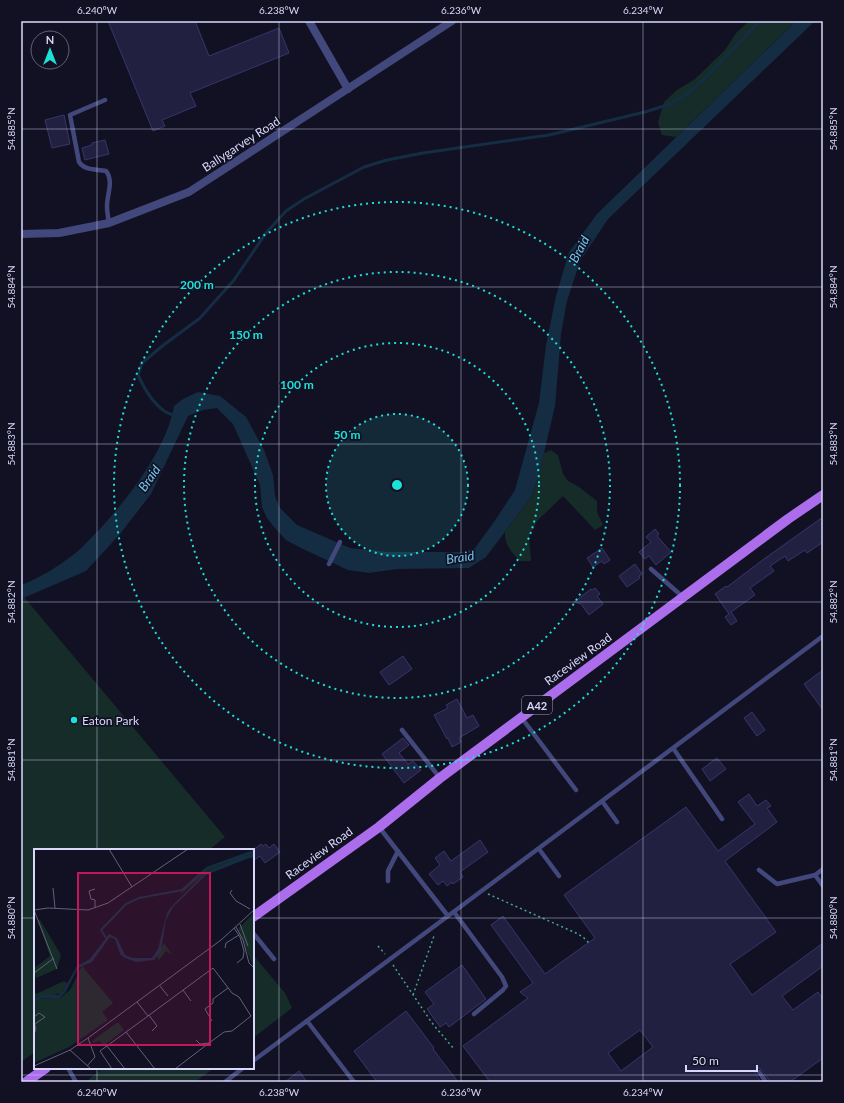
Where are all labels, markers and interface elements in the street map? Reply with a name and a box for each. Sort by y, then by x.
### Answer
text: 6.240°W [77,4,118,16]
text: 6.238°W [259,4,300,16]
text: 6.236°W [441,4,482,16]
text: 6.234°W [623,4,664,16]
north arrow [30,30,70,70]
text: N [46,33,54,46]
text: 54.885°N [5,107,17,151]
text: 54.885°N [827,107,839,151]
street label: Ballygarvey Road [199,113,283,175]
water label: Braid [565,233,593,265]
text: 54.884°N [5,265,17,309]
text: 54.884°N [827,265,839,309]
text: 200 m [180,277,214,292]
text: 150 m [229,327,263,342]
text: 100 m [280,377,314,392]
text: 54.883°N [5,422,17,466]
text: 54.883°N [827,422,839,466]
text: 50 m [334,427,360,442]
water label: Braid [134,462,164,494]
centre of rings [390,478,404,492]
water label: Braid [445,547,475,567]
text: 54.882°N [5,580,17,624]
text: 54.882°N [827,580,839,624]
street label: Raceview Road [541,630,615,688]
road number: A42 [522,696,552,714]
place label: Eaton Park [82,713,140,728]
marker: Eaton Park [69,715,79,725]
text: 54.881°N [5,738,17,782]
text: 54.881°N [827,738,839,782]
street label: Raceview Road [282,824,356,882]
inset map [34,849,254,1069]
text: 54.880°N [5,896,17,940]
text: 54.880°N [827,896,839,940]
scale bar [686,1047,757,1073]
text: 50 m [692,1053,719,1068]
text: 6.240°W [77,1086,118,1098]
text: 6.238°W [259,1086,300,1098]
text: 6.236°W [441,1086,482,1098]
text: 6.234°W [623,1086,664,1098]

